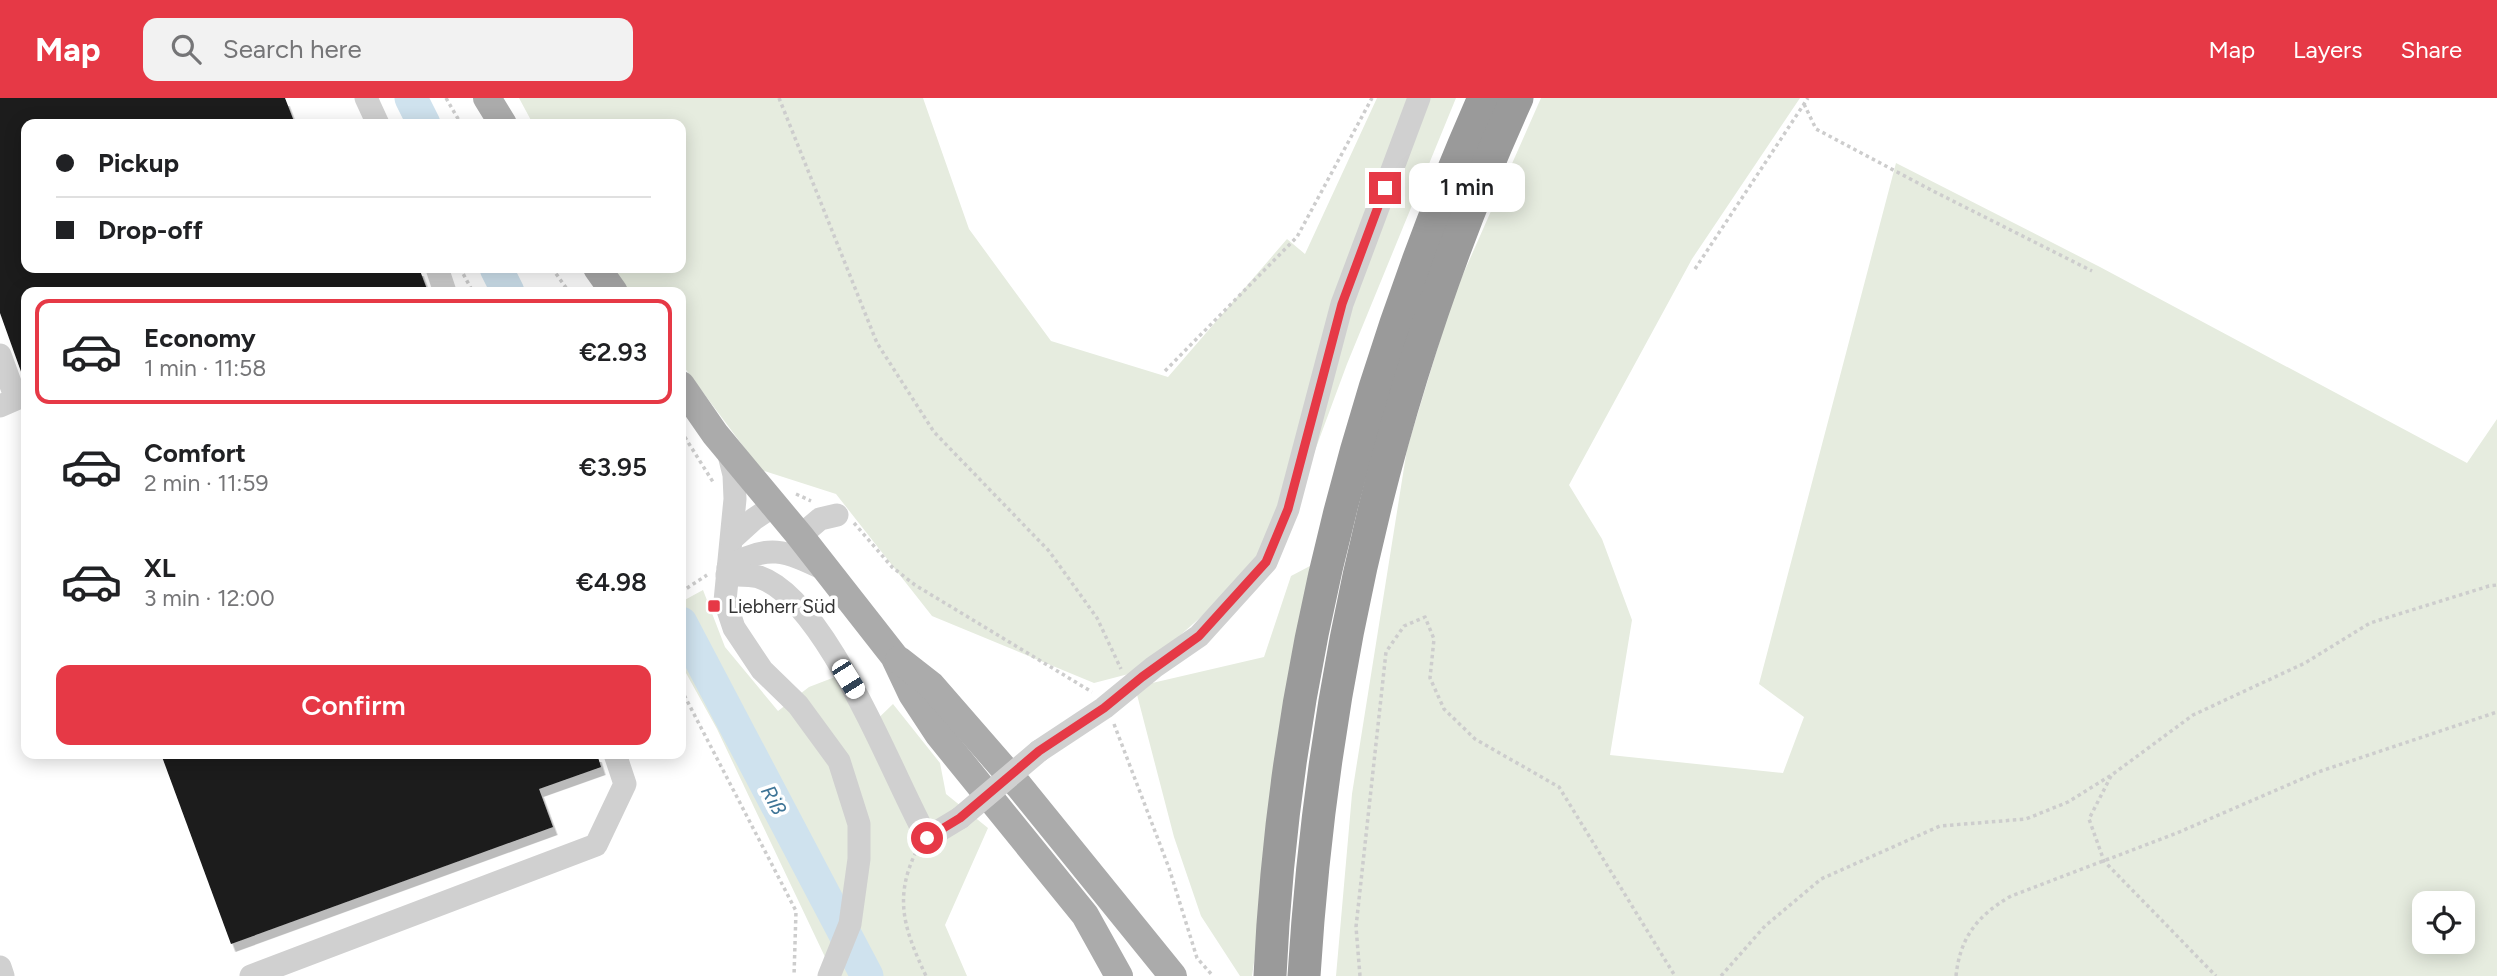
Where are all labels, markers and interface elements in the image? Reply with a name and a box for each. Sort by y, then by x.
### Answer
search box [143,18,633,81]
text: Map [35,30,101,69]
icon: search [167,30,205,68]
text: Search here [223,33,362,65]
text: Map [2208,35,2255,64]
text: Layers [2293,35,2362,64]
text: Share [2400,35,2462,64]
text: Pickup [98,147,179,179]
callout: 1 min [1410,164,1525,212]
route end [1369,172,1401,204]
text: 1 min [1440,173,1494,201]
text: Drop-off [98,214,203,246]
icon: car [60,320,123,383]
text: Economy [144,322,256,354]
text: €2.93 [579,336,647,368]
text: 1 min · 11:58 [144,354,266,382]
icon: car [60,435,123,498]
text: Comfort [144,437,246,469]
text: €3.95 [579,451,647,483]
text: 2 min · 11:59 [144,469,269,497]
icon: car [60,550,123,613]
text: XL [144,552,176,584]
text: €4.98 [576,566,647,598]
text: 3 min · 12:00 [144,584,275,612]
place label: Liebherr Süd [728,595,836,618]
marker: Liebherr Süd [706,598,722,614]
car [828,656,869,702]
button: Confirm [56,665,651,745]
water label: Riß [756,781,792,819]
route start [911,822,943,854]
map controls [2412,891,2475,954]
button: locate [2412,891,2475,954]

